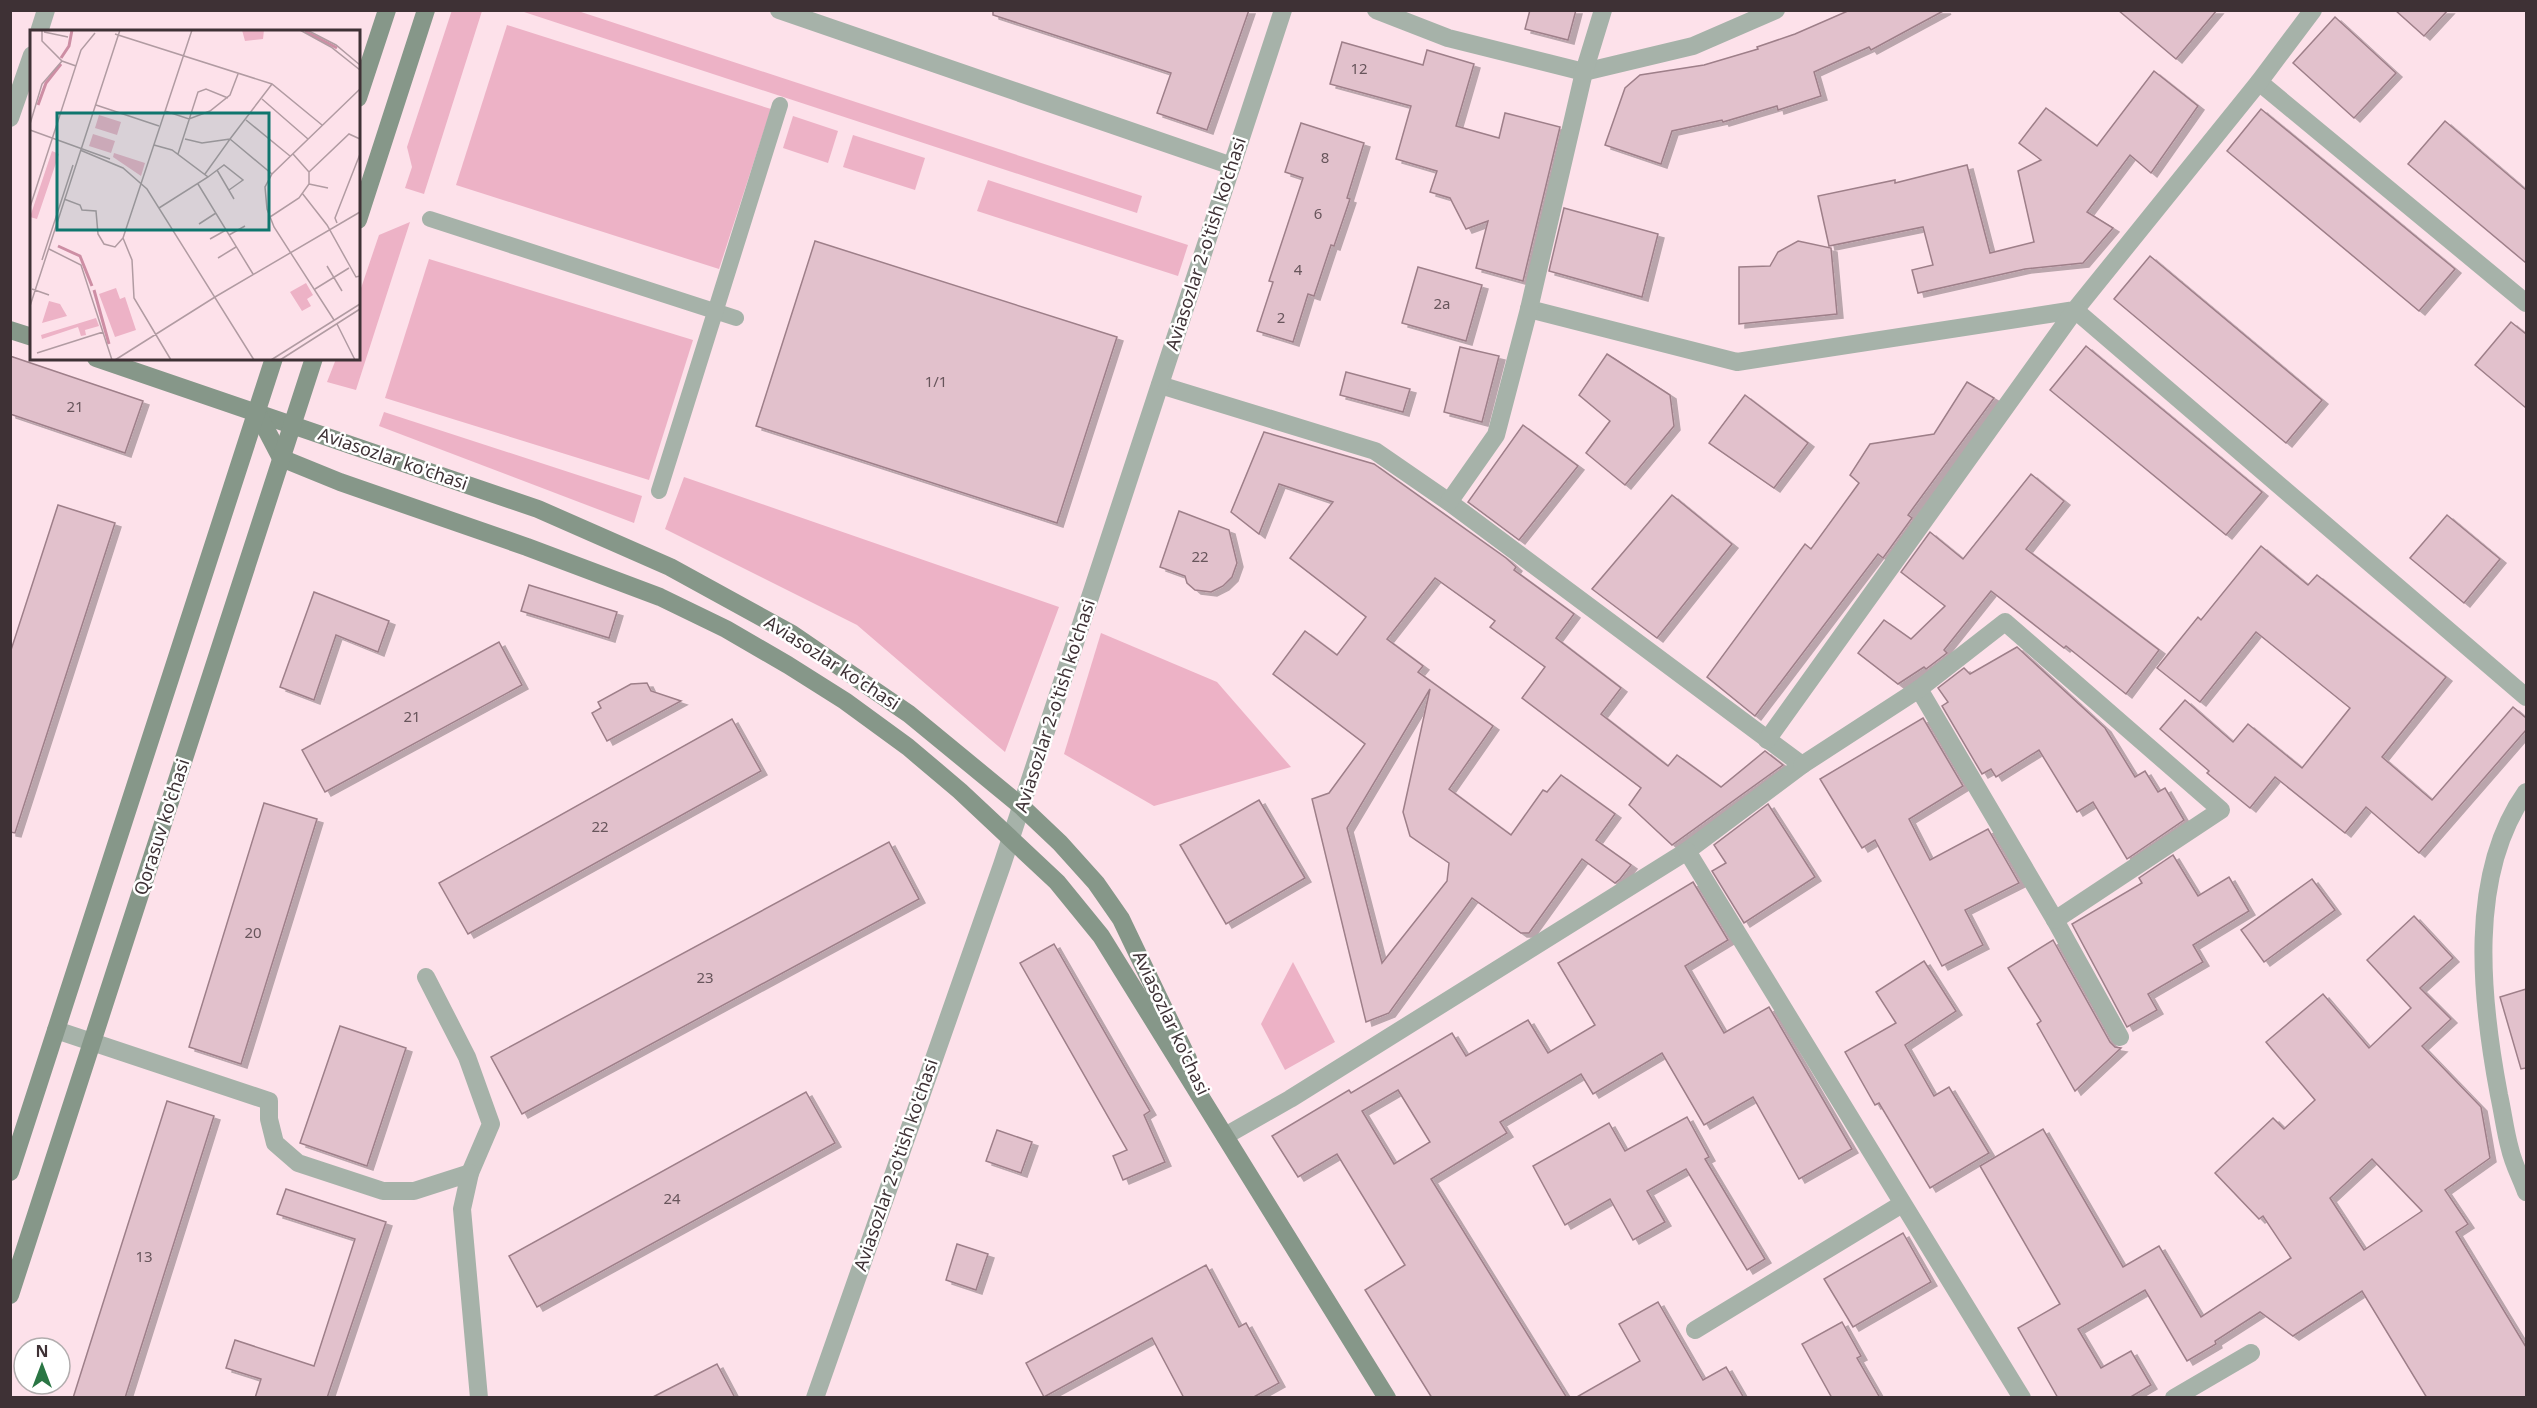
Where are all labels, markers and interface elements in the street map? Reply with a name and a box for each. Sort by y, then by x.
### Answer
inset map [30,30,360,360]
house number: 12 [1350,58,1368,78]
street label: Aviasozlar 2-o'tish ko'chasi [1159,134,1251,353]
house number: 8 [1321,147,1329,167]
house number: 6 [1314,203,1322,223]
house number: 4 [1294,259,1303,279]
house number: 2a [1434,293,1451,313]
house number: 2 [1277,307,1285,327]
house number: 1/1 [925,371,947,391]
house number: 21 [66,396,84,416]
street label: Aviasozlar ko'chasi [315,421,471,495]
house number: 22 [1191,546,1209,566]
street label: Aviasozlar 2-o'tish ko'chasi [1008,596,1100,815]
street label: Aviasozlar ko'chasi [760,609,905,715]
house number: 21 [403,706,421,726]
street label: Qorasuv ko'chasi [128,755,194,898]
house number: 22 [591,816,609,836]
house number: 20 [244,922,262,942]
street label: Aviasozlar ko'chasi [1128,947,1216,1099]
house number: 23 [696,967,714,987]
street label: Aviasozlar 2-o'tish ko'chasi [847,1055,943,1274]
house number: 24 [663,1188,681,1208]
house number: 13 [135,1246,153,1266]
north arrow [12,1336,72,1396]
text: N [35,1340,49,1362]

